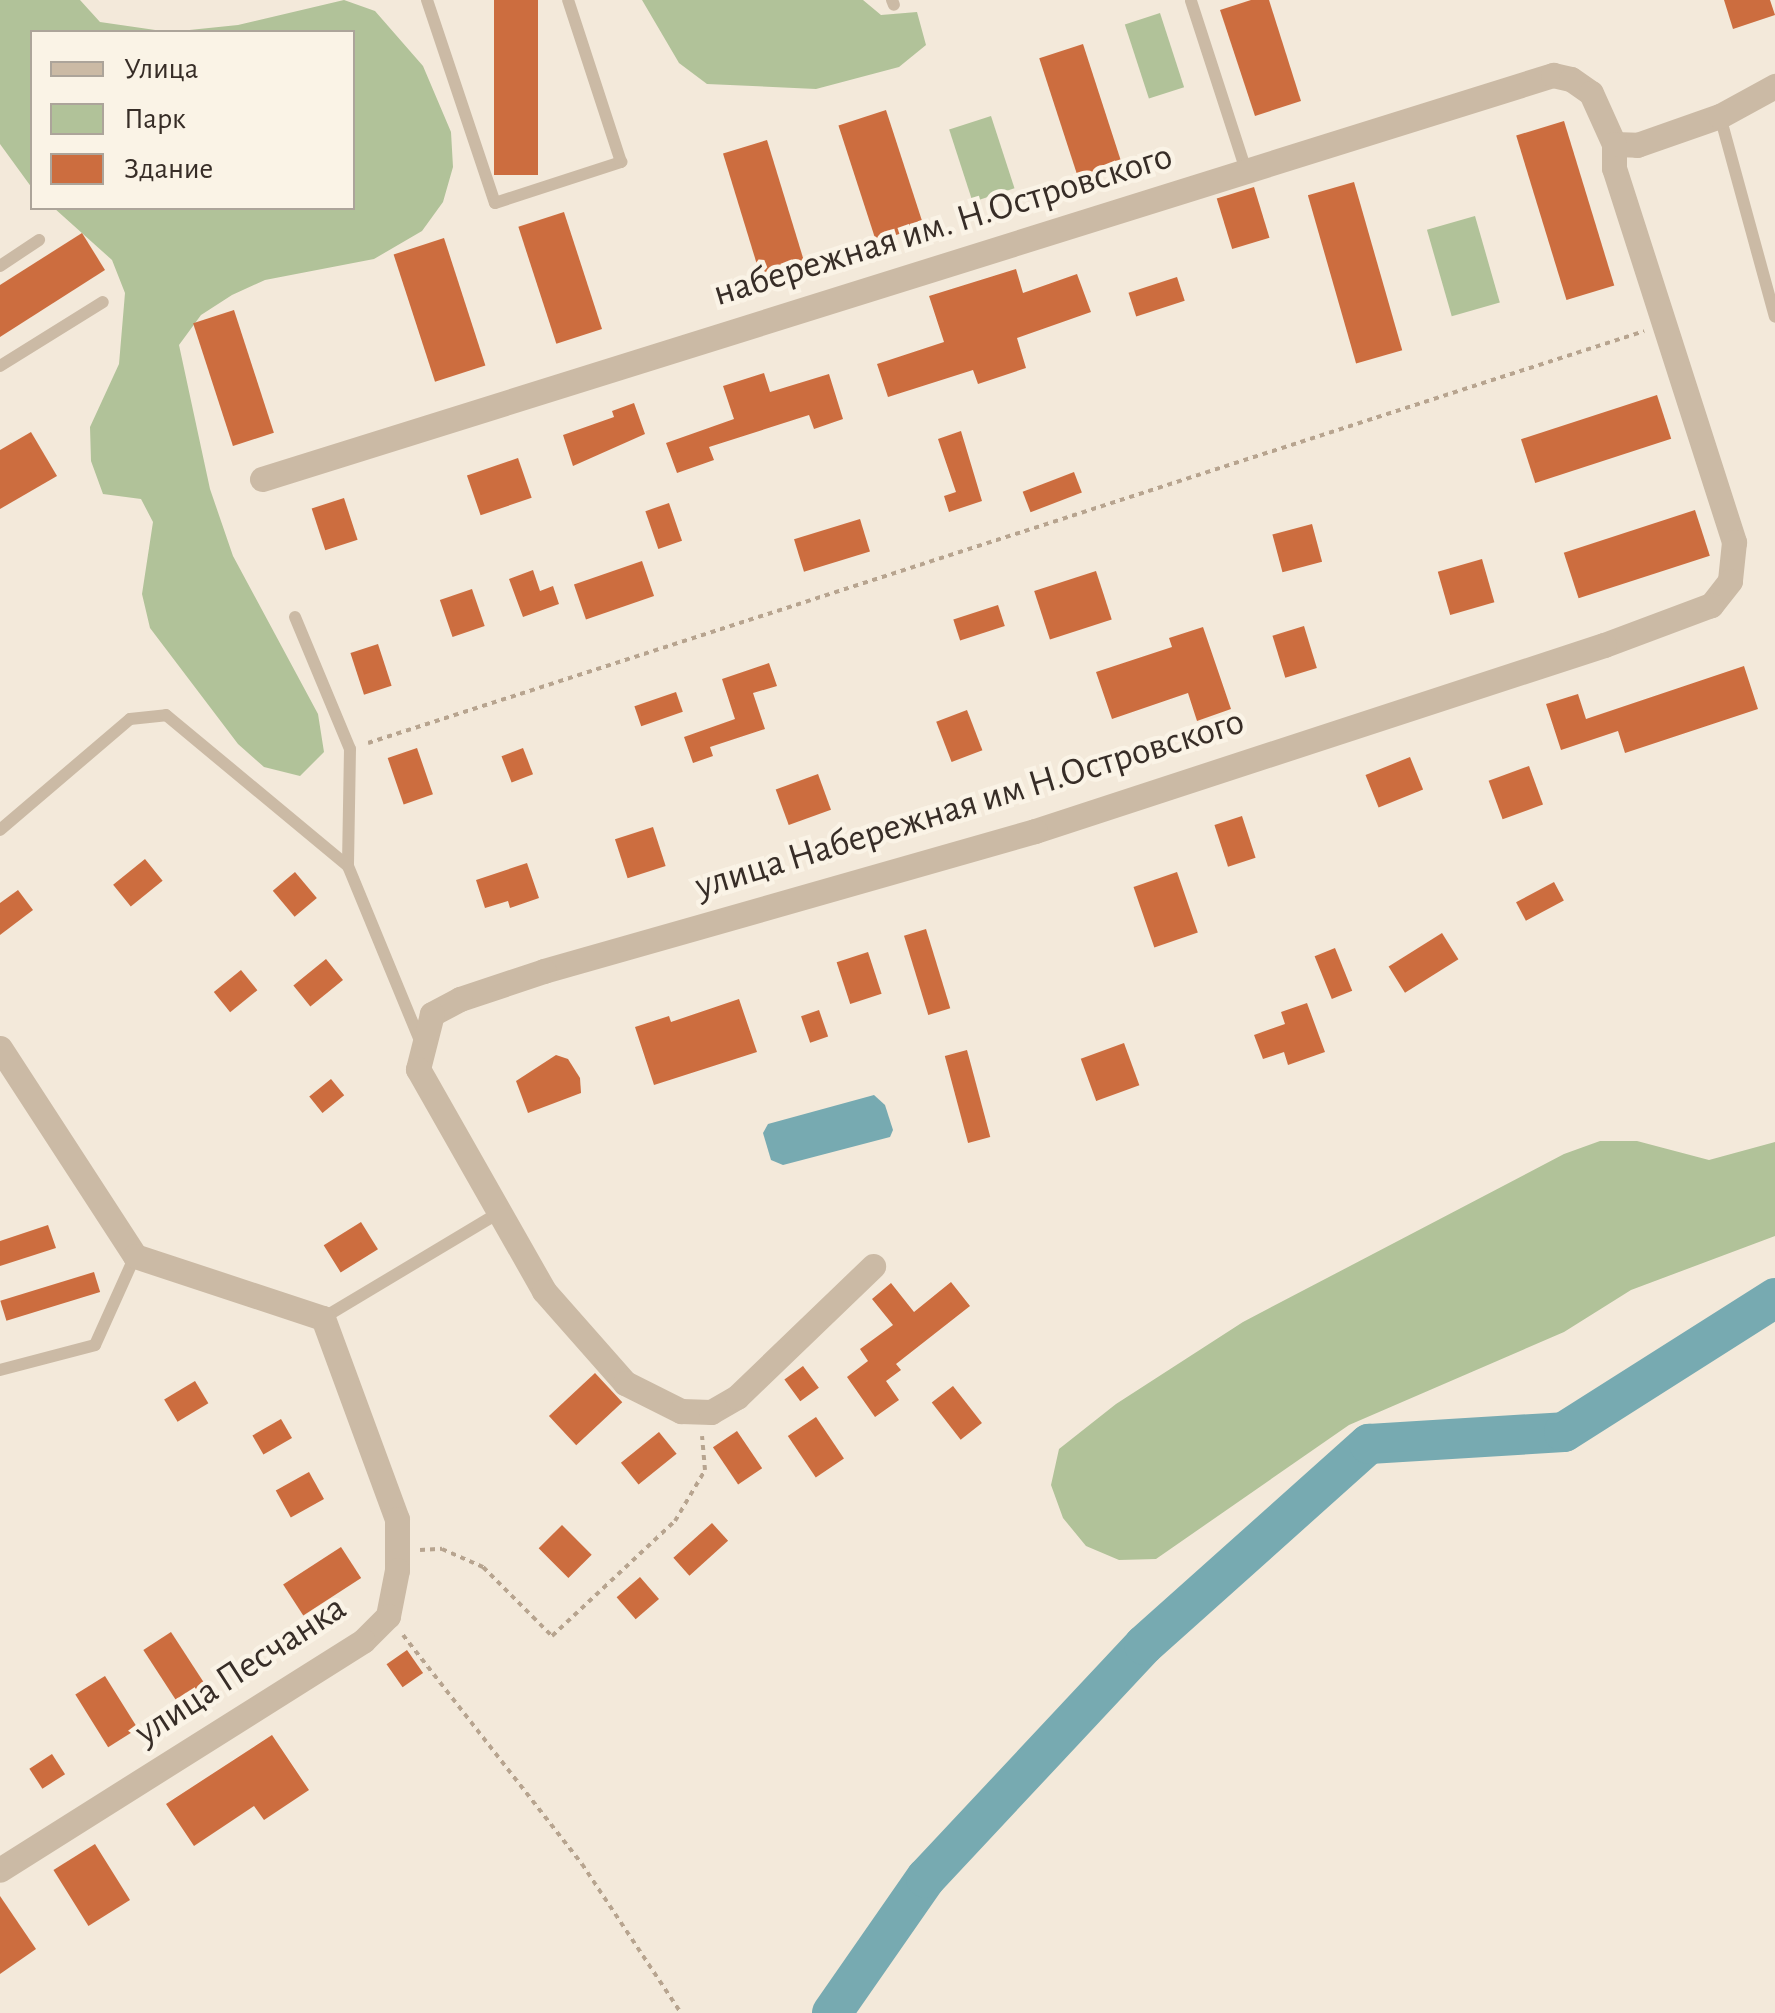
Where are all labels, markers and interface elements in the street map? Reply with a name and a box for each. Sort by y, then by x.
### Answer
legend [30,30,355,210]
text: Улица [124,54,199,84]
text: Парк [124,104,186,134]
street label: набережная им. Н.Островского [708,134,1178,318]
text: Здание [124,154,213,184]
street label: улица Набережная им Н.Островского [690,700,1250,910]
street label: улица Песчанка [127,1586,355,1756]

